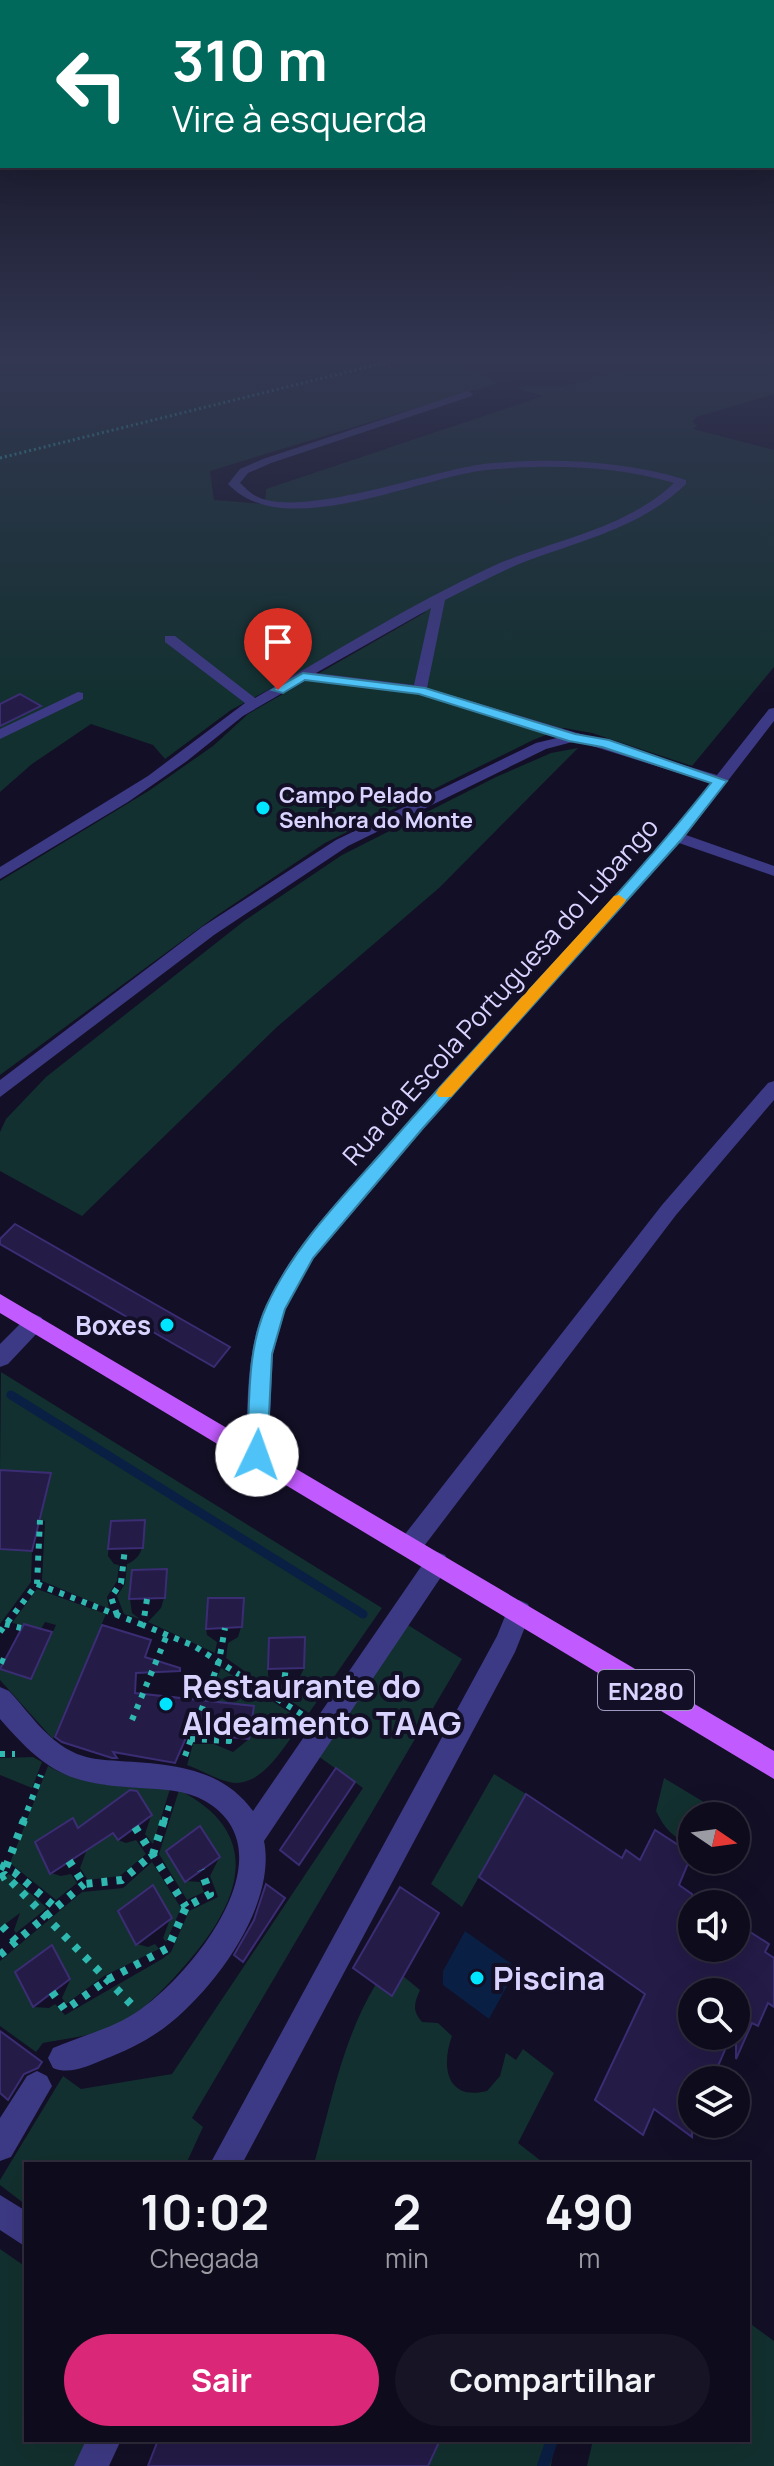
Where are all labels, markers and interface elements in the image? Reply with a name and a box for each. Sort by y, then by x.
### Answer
text: 310 m [172,21,328,98]
icon: left [40,32,144,136]
text: Vire à esquerda [172,94,427,143]
pin [244,608,312,690]
icon: arrive [256,620,300,664]
place label: Campo Pelado Senhora do Monte [279,780,473,835]
marker: Campo Pelado Senhora do Monte [254,799,272,817]
street label: Rua da Escola Portuguesa do Lubango [334,809,666,1173]
place label: Boxes [75,1307,151,1343]
marker: Boxes [158,1316,176,1334]
position arrow [215,1413,299,1497]
place label: Restaurante do Aldeamento TAAG [182,1664,461,1745]
road number: EN280 [598,1670,694,1710]
marker: Restaurante do Aldeamento TAAG [157,1695,175,1713]
north arrow [678,1802,750,1874]
map controls [678,1802,750,2138]
button: sound [678,1890,750,1962]
place label: Piscina [493,1956,605,2000]
marker: Piscina [468,1969,486,1987]
button: search [678,1978,750,2050]
button: layers [678,2066,750,2138]
text: 10:02 [140,2179,269,2244]
text: 2 [393,2179,421,2244]
text: 490 [545,2179,634,2244]
text: Chegada [150,2240,259,2276]
text: min [385,2240,429,2276]
text: m [578,2240,600,2276]
button: Sair [64,2334,379,2426]
button: Compartilhar [395,2334,710,2426]

